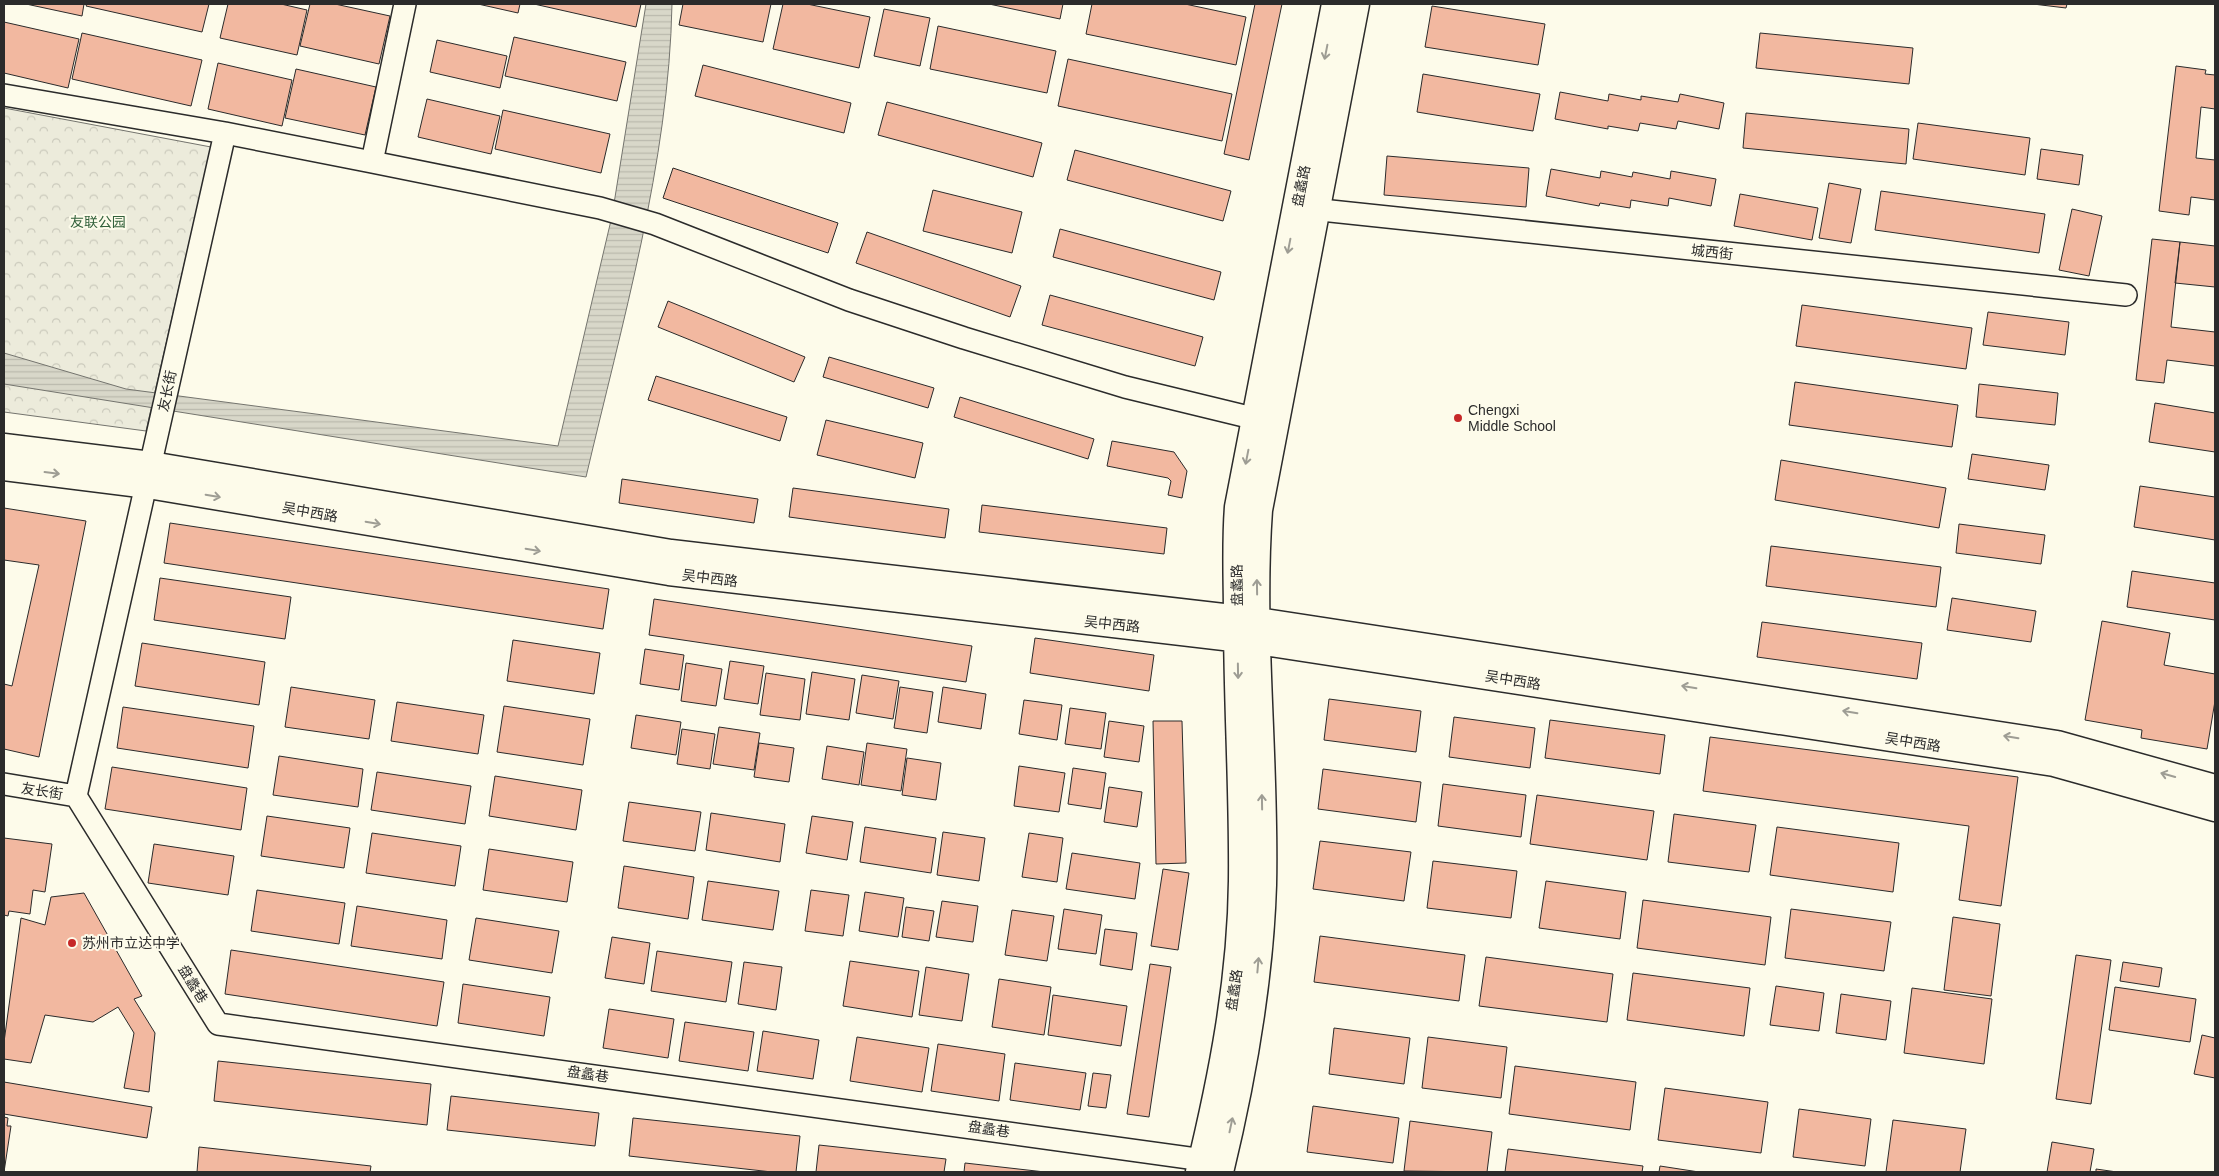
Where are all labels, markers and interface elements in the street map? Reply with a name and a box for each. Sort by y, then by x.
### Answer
one-way arrow [1321,43,1331,59]
street label: 盘蠡路 [1289,164,1313,208]
park label: 友联公园 [70,214,126,230]
one-way arrow [1284,237,1294,253]
street label: 城西街 [1690,242,1734,262]
street label: 友长街 [155,369,179,413]
place label: Chengxi Middle School [1468,402,1556,434]
marker: Chengxi Middle School [1452,412,1464,424]
one-way arrow [1242,448,1251,464]
one-way arrow [44,468,60,478]
one-way arrow [205,491,221,501]
street label: 吴中西路 [281,499,339,525]
one-way arrow [365,519,381,529]
one-way arrow [525,546,541,556]
street label: 盘蠡路 [1229,564,1245,606]
street label: 吴中西路 [681,567,739,589]
one-way arrow [1253,580,1262,596]
street label: 吴中西路 [1083,613,1141,635]
one-way arrow [1233,662,1243,678]
street label: 吴中西路 [1484,668,1542,692]
one-way arrow [1682,682,1698,692]
one-way arrow [1842,707,1858,717]
street label: 吴中西路 [1884,730,1942,754]
one-way arrow [2003,731,2019,741]
one-way arrow [2161,770,2177,779]
street label: 友长街 [20,780,64,802]
one-way arrow [1257,794,1267,810]
place label: 苏州市立达中学 [82,935,180,951]
marker: 苏州市立达中学 [66,937,78,949]
one-way arrow [1253,957,1263,973]
street label: 盘蠡巷 [175,962,211,1006]
street label: 盘蠡路 [1223,968,1245,1012]
street label: 盘蠡巷 [566,1063,610,1085]
one-way arrow [1227,1117,1236,1133]
street label: 盘蠡巷 [967,1118,1011,1140]

